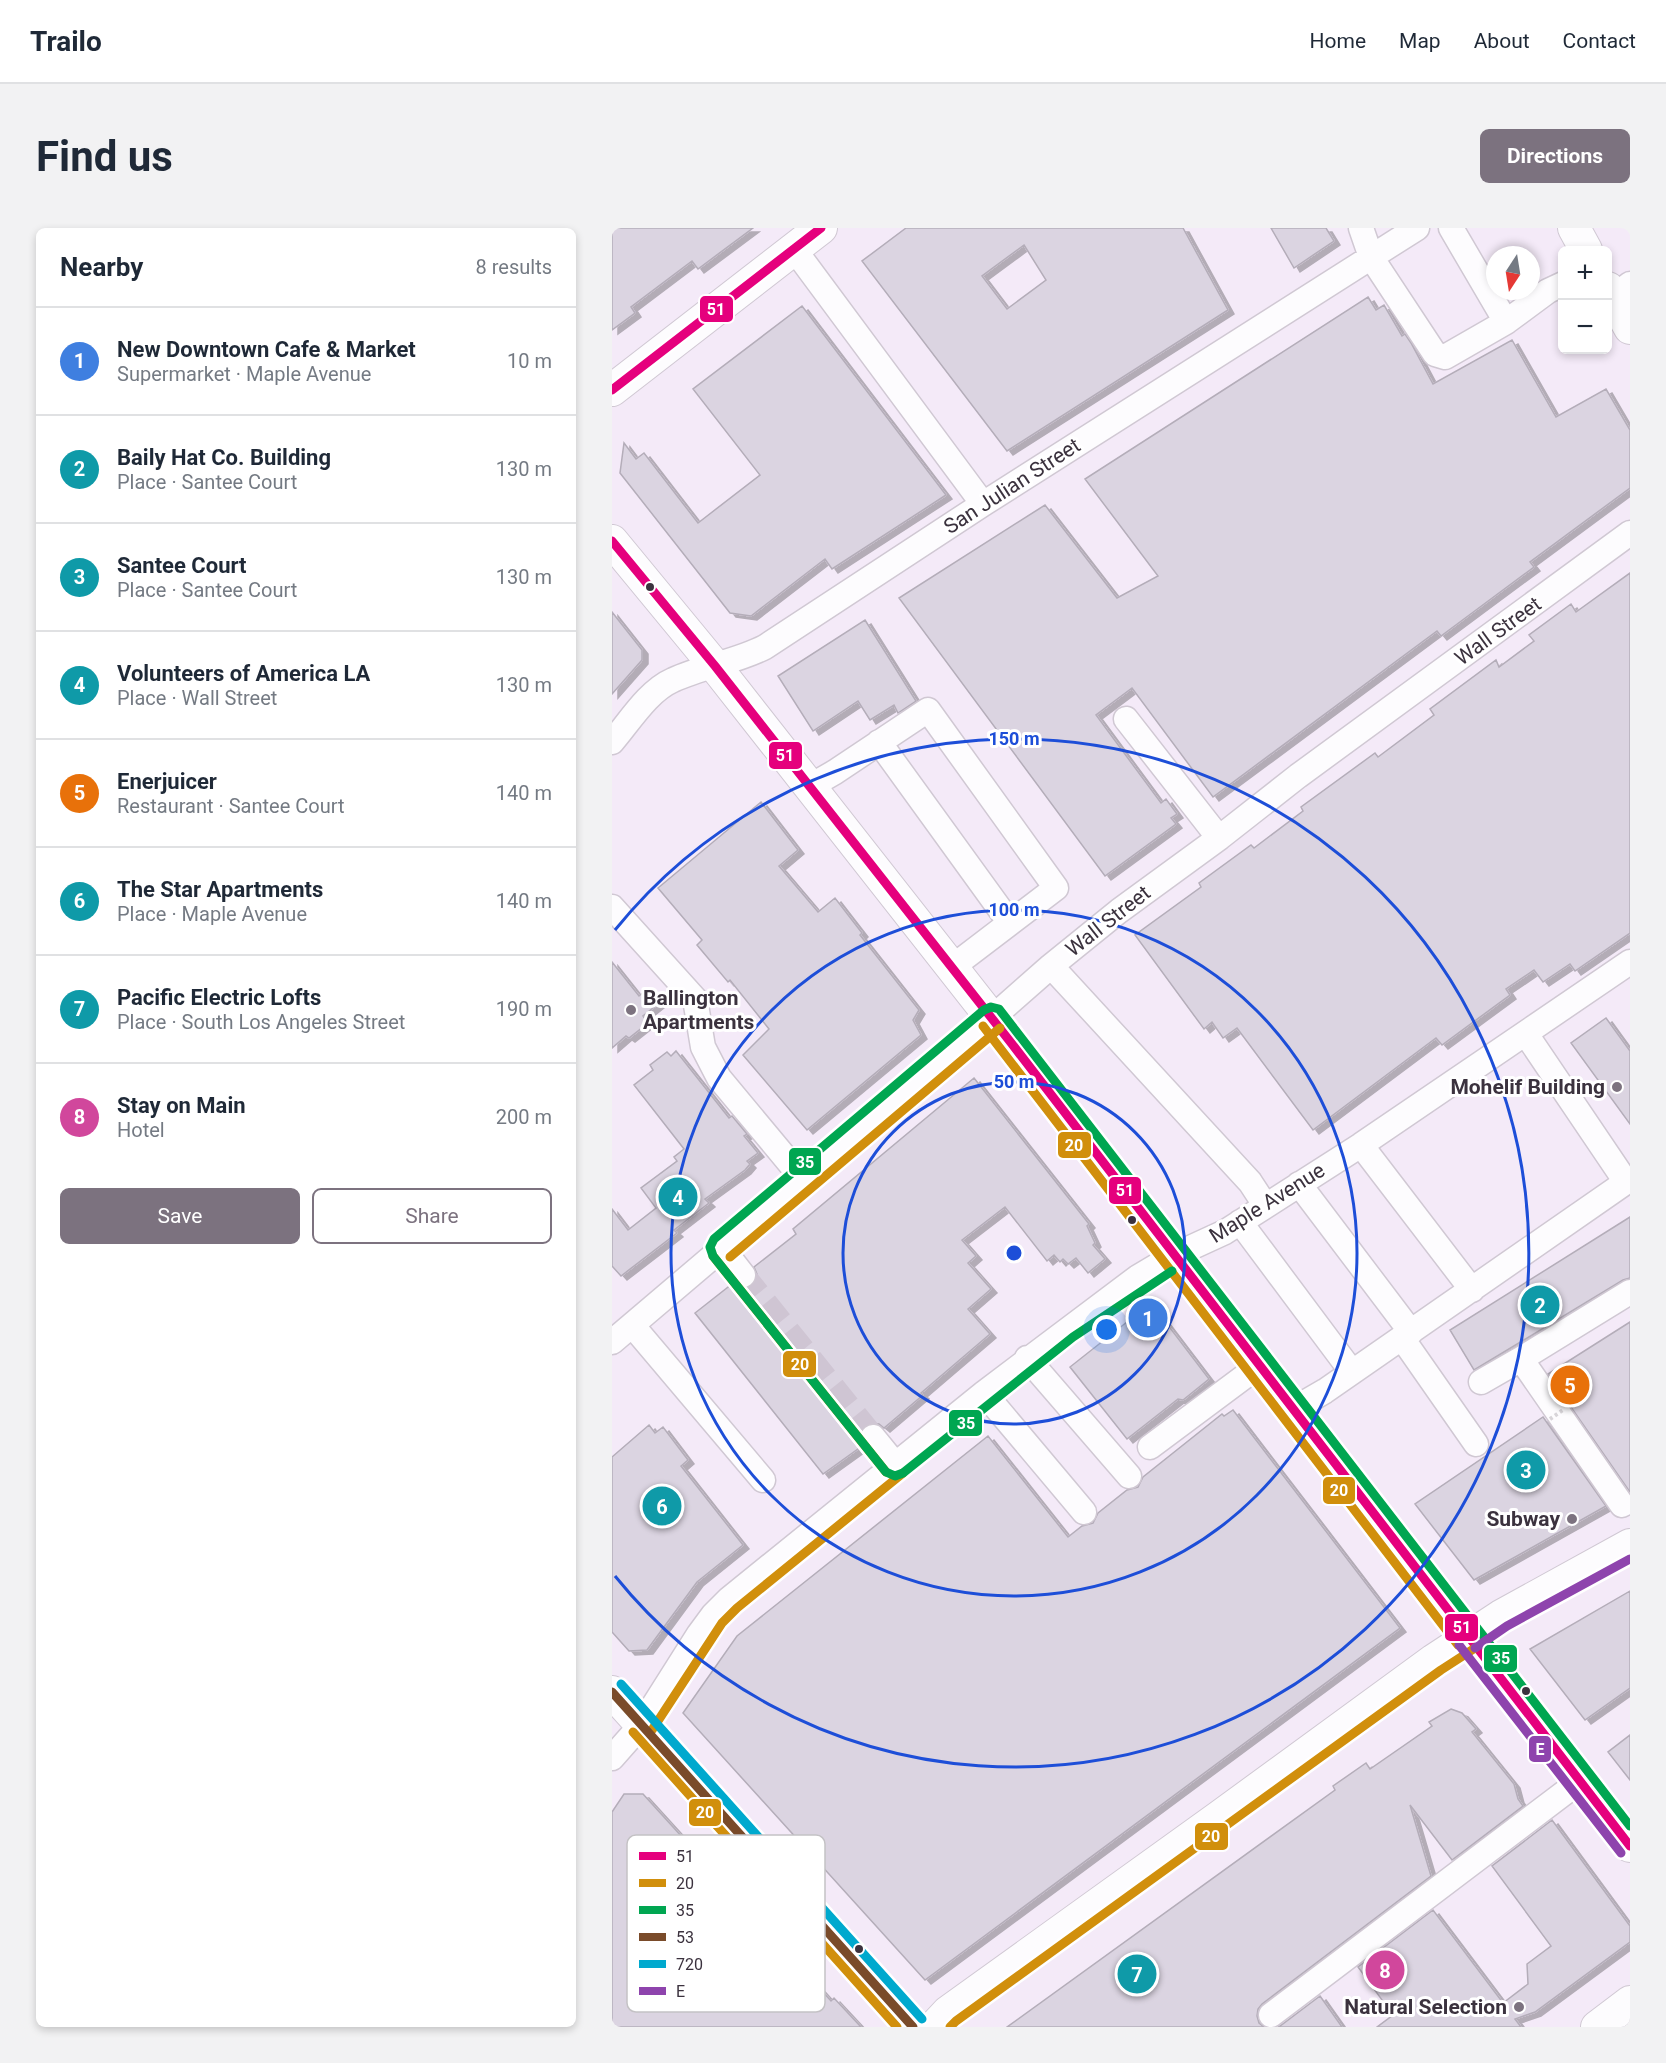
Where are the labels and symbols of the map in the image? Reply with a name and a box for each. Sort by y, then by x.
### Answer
north arrow [1486,246,1540,300]
line badge: 51 [699,295,734,323]
text: 51 [707,300,725,319]
street label: San Julian Street [939,433,1085,539]
unlabelled marker [644,581,656,593]
street label: Wall Street [1450,592,1546,670]
text: 150 m [988,728,1040,749]
line badge: 51 [768,741,803,770]
text: 51 [776,746,794,765]
street label: Wall Street [1061,881,1155,961]
text: 100 m [988,899,1040,920]
place label: Ballington Apartments [643,986,755,1034]
marker: Ballington Apartments [624,1003,638,1017]
text: 50 m [994,1071,1034,1092]
place label: Mohelif Building [1450,1075,1605,1099]
marker: Mohelif Building [1610,1080,1624,1094]
line badge: 20 [1057,1131,1092,1159]
text: 20 [1065,1136,1083,1155]
line badge: 35 [788,1147,822,1176]
text: 35 [796,1153,814,1172]
street label: Maple Avenue [1205,1158,1329,1248]
pin: 4 [658,1174,698,1220]
line badge: 51 [1108,1176,1142,1205]
text: 51 [1116,1181,1134,1200]
unlabelled marker [1126,1214,1138,1226]
centre of rings [1004,1243,1024,1263]
pin: 2 [1520,1282,1560,1328]
pin: 1 [1128,1296,1168,1340]
your location [1092,1315,1121,1344]
line badge: 20 [782,1350,817,1378]
text: 20 [791,1355,809,1374]
pin: 5 [1550,1362,1590,1408]
line badge: 35 [948,1409,983,1437]
text: 35 [957,1414,975,1433]
pin: 3 [1506,1448,1546,1492]
line badge: 20 [1322,1476,1356,1505]
text: 20 [1330,1481,1348,1500]
pin: 6 [643,1484,682,1528]
place label: Subway [1486,1507,1560,1531]
marker: Subway [1565,1512,1579,1526]
line badge: 51 [1444,1613,1479,1642]
text: 51 [1453,1618,1471,1637]
line badge: 35 [1483,1644,1518,1673]
text: 35 [1492,1649,1510,1668]
unlabelled marker [1520,1685,1532,1697]
line badge: E [1528,1735,1552,1763]
text: E [1536,1740,1545,1759]
line badge: 20 [688,1798,722,1827]
text: 20 [696,1803,714,1822]
line badge: 20 [1194,1822,1229,1851]
text: 20 [1202,1827,1220,1846]
legend [627,1835,825,2012]
text: 51 [676,1847,694,1866]
text: 20 [676,1874,694,1893]
text: 35 [676,1901,694,1920]
text: 53 [676,1928,694,1947]
unlabelled marker [853,1943,865,1955]
pin: 8 [1366,1948,1404,1992]
pin: 7 [1118,1952,1156,1996]
text: 720 [676,1955,703,1974]
text: E [676,1982,685,2001]
place label: Natural Selection [1344,1995,1507,2019]
marker: Natural Selection [1512,2000,1526,2014]

